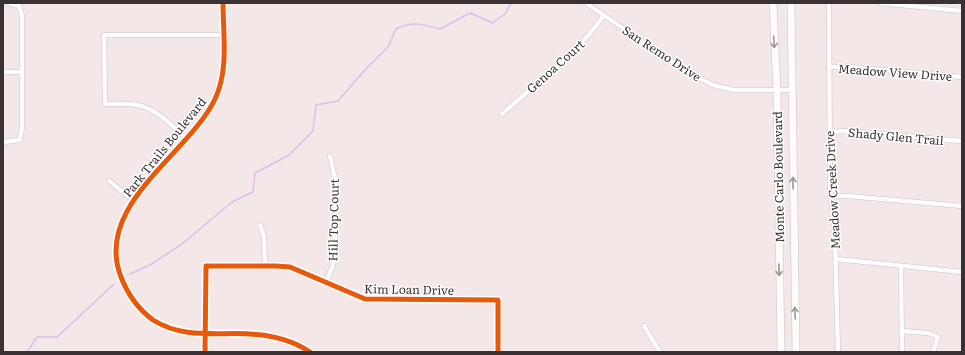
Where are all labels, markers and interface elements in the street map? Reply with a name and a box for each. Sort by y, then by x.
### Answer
street label: San Remo Drive [619,21,705,85]
street label: Genoa Court [522,35,588,97]
one-way arrow [771,35,778,48]
street label: Meadow View Drive [837,59,953,85]
street label: Park Trails Boulevard [118,93,210,201]
street label: Monte Carlo Boulevard [768,110,788,243]
street label: Shady Glen Trail [847,123,945,149]
street label: Meadow Creek Drive [820,130,844,250]
one-way arrow [789,177,797,190]
street label: Hill Top Court [323,178,343,262]
one-way arrow [775,263,783,276]
street label: Kim Loan Drive [364,279,454,299]
one-way arrow [791,307,799,320]

